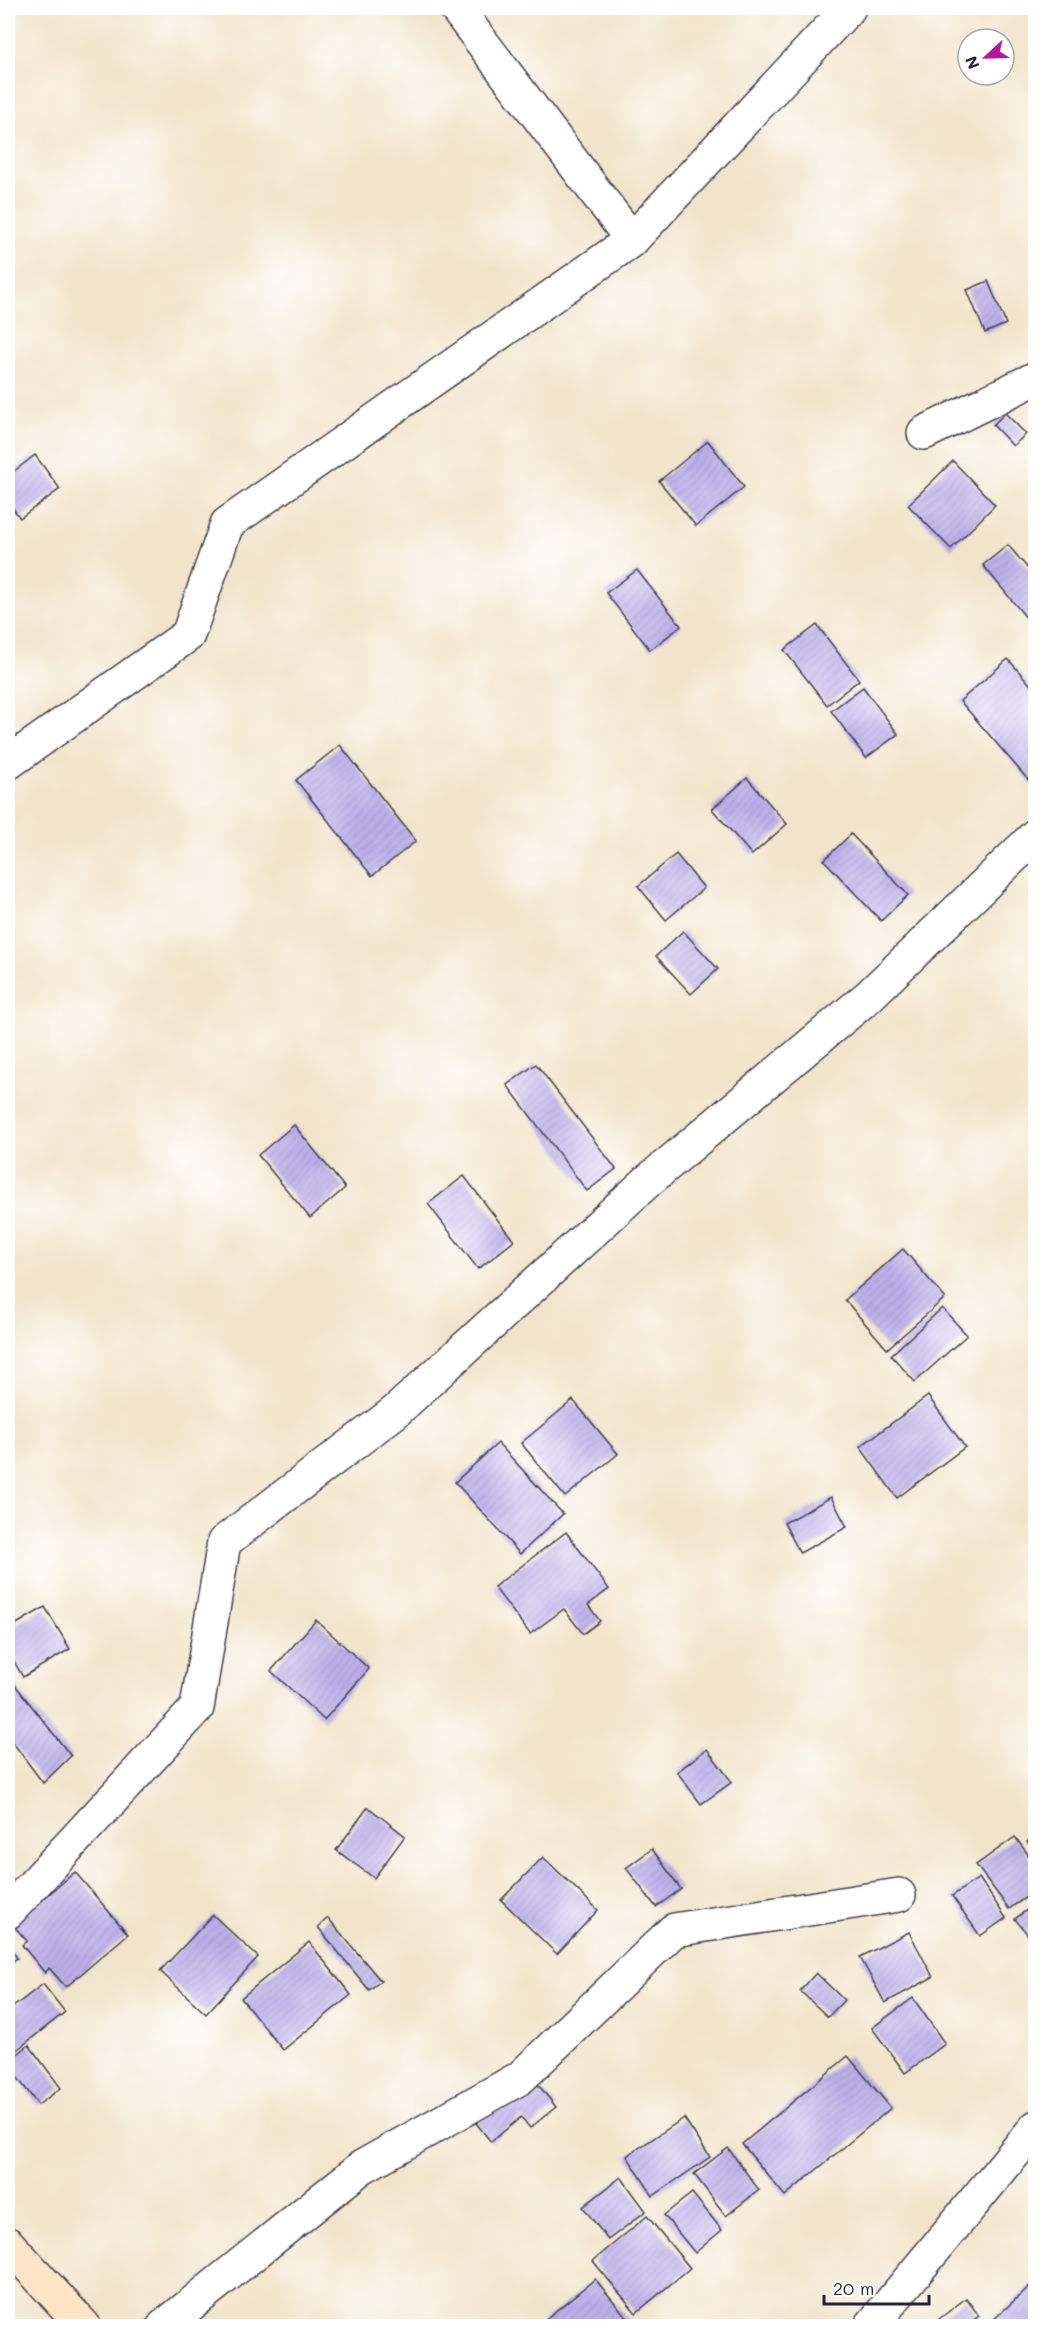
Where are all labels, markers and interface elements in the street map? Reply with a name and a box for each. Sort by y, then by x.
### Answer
north arrow [956,27,1016,87]
text: N [960,53,984,72]
scale bar [824,2268,929,2306]
text: 20 m [833,2276,874,2300]

